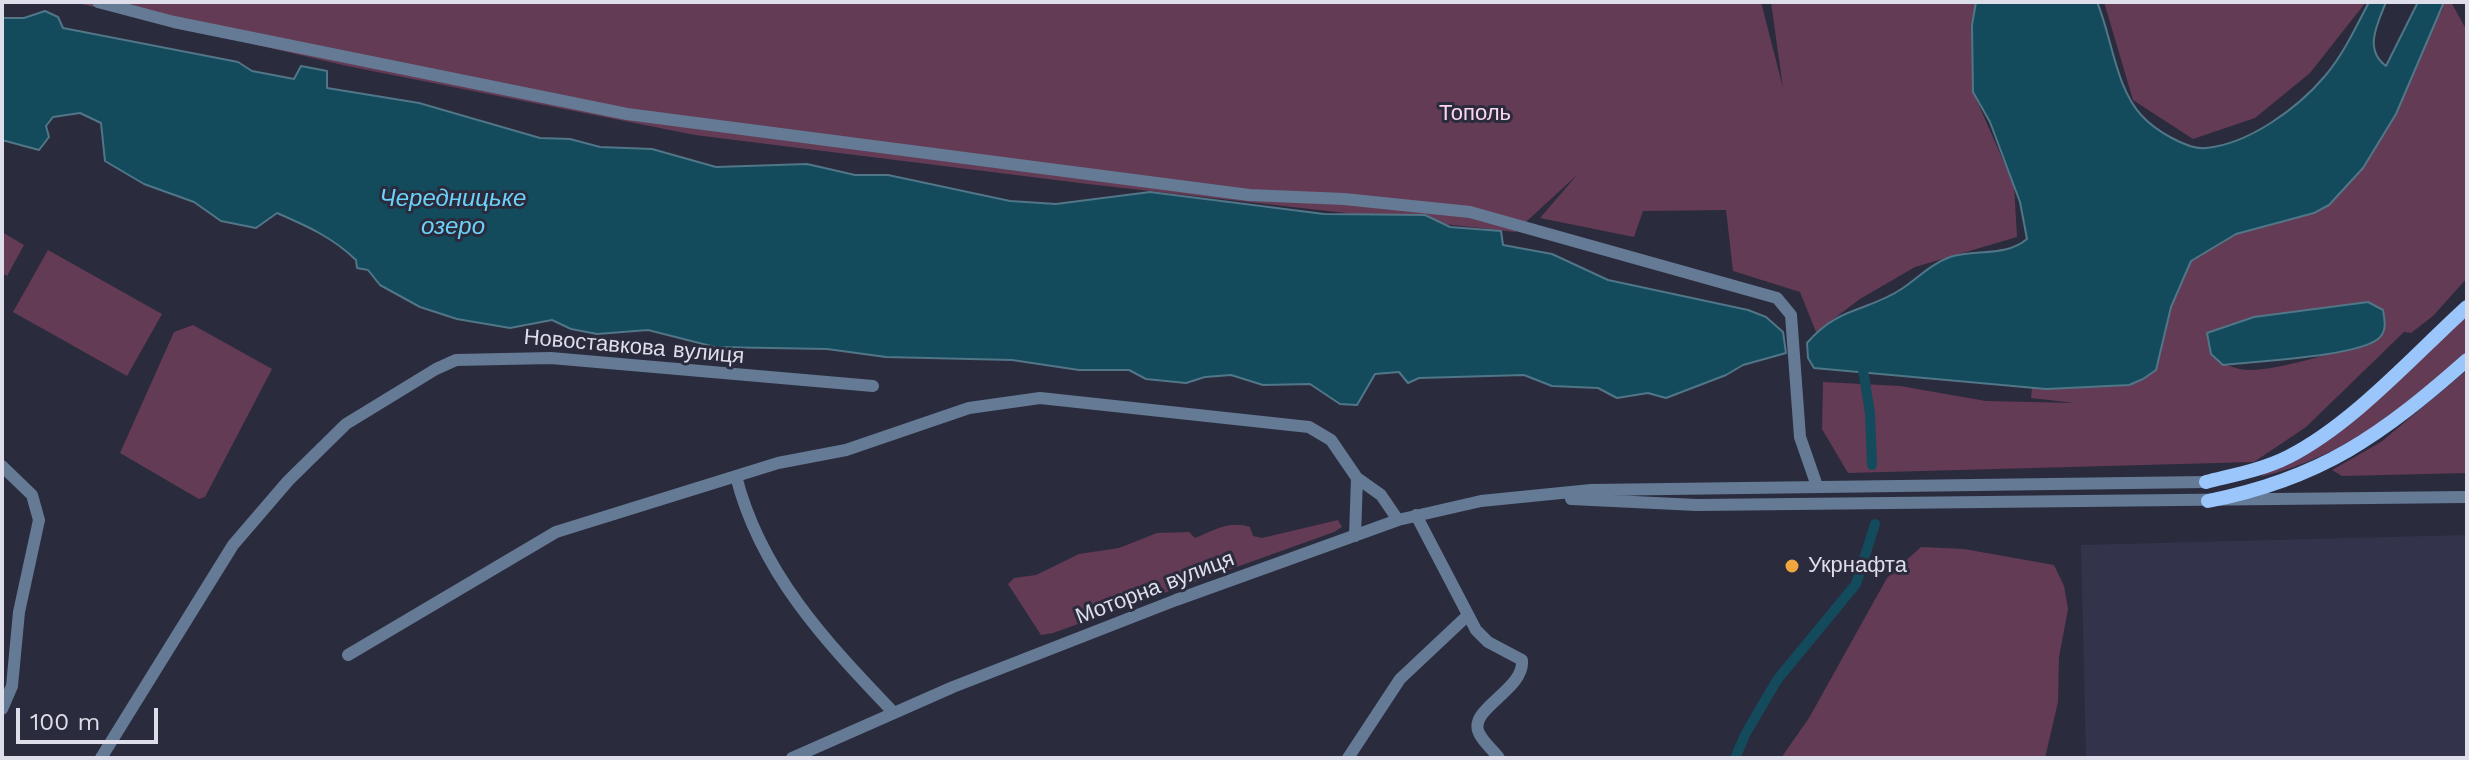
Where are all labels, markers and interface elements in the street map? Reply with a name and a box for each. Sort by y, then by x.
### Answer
park label: Тополь [1439,101,1511,127]
water label: Чередницьке озеро [380,185,526,241]
street label: Новоставкова вулиця [523,324,745,370]
street label: Моторна вулиця [1072,546,1238,630]
place label: Укрнафта [1808,553,1907,579]
marker: Укрнафта [1783,557,1801,575]
scale bar [20,692,162,742]
text: 100 m [30,708,100,736]

